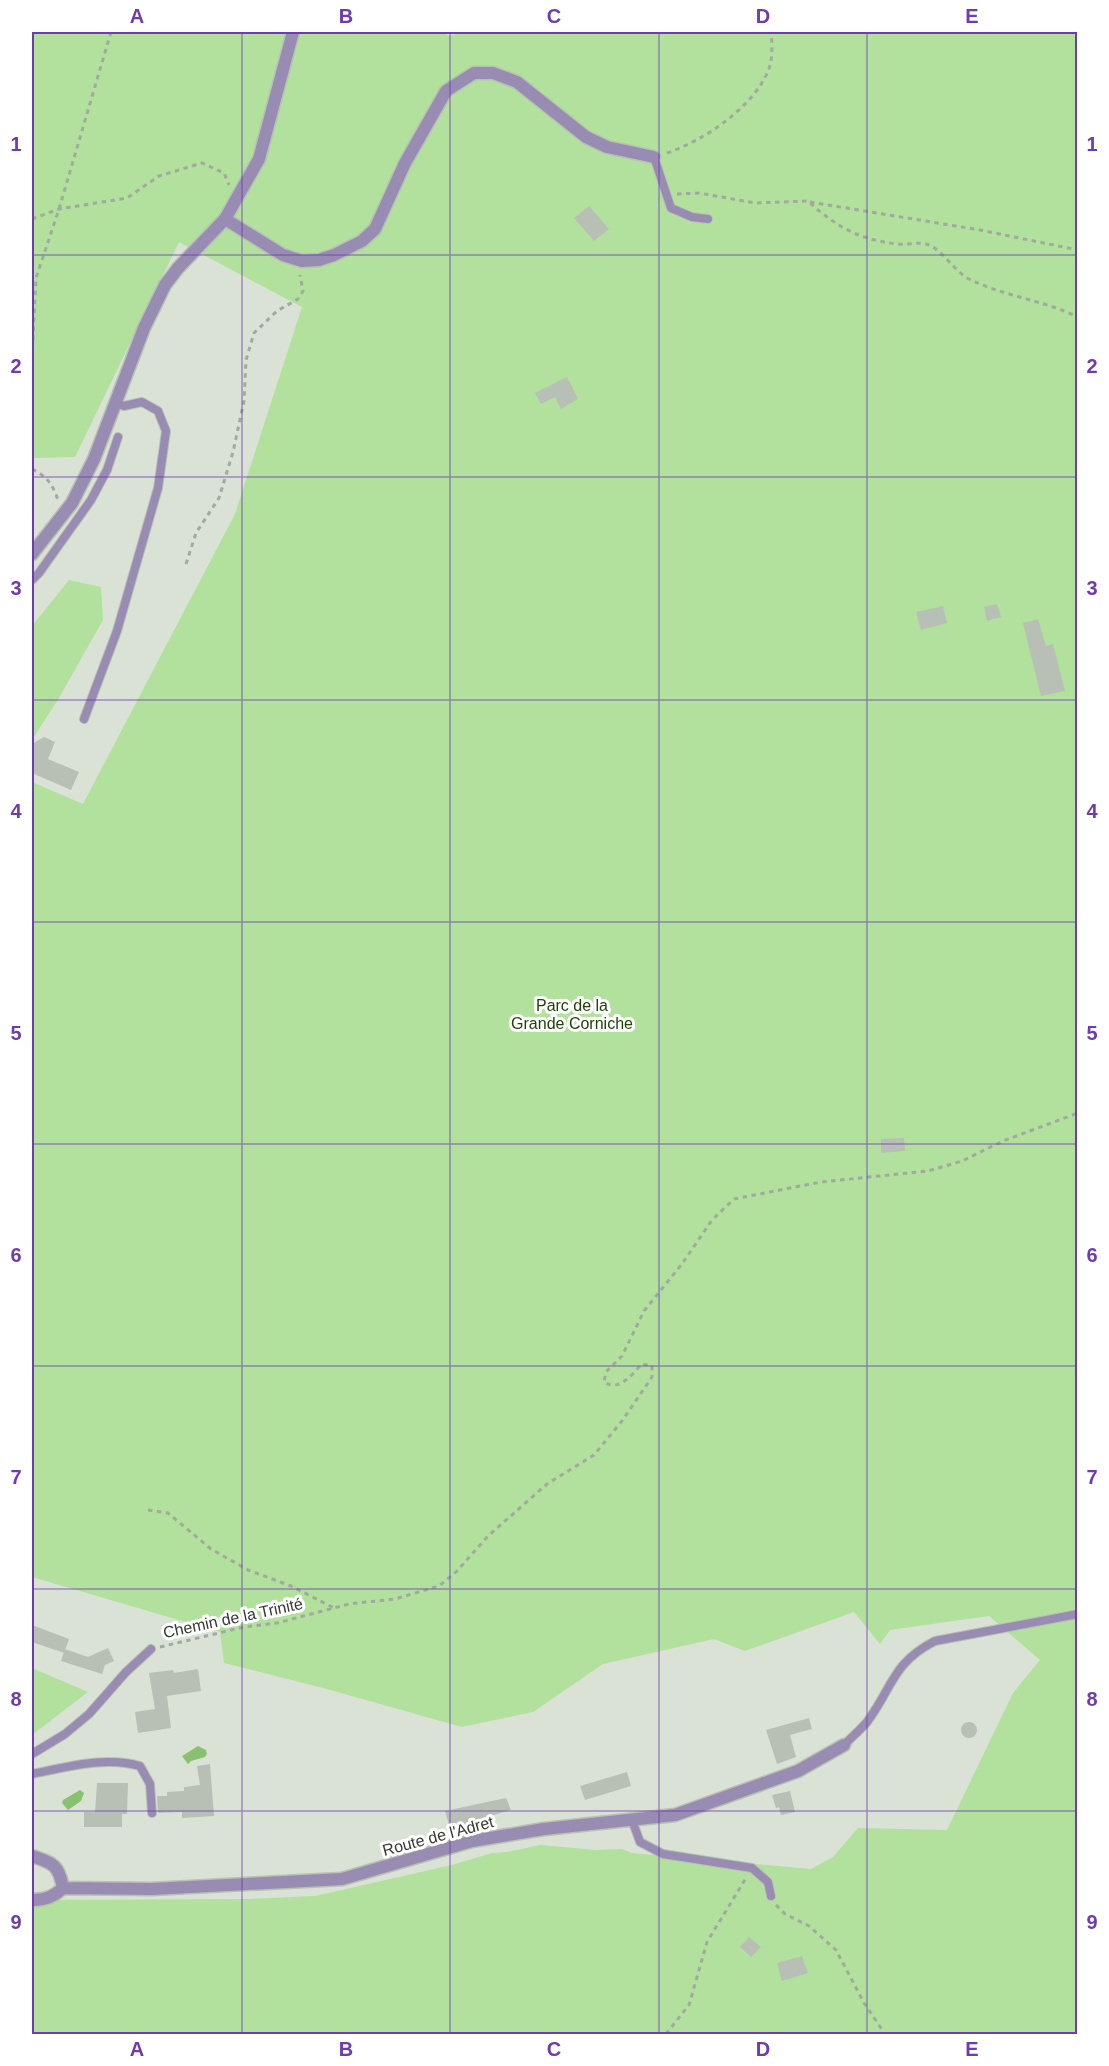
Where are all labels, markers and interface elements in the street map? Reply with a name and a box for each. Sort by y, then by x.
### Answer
text: A [130,5,144,27]
text: B [339,5,353,27]
text: C [547,5,561,27]
text: D [756,5,770,27]
text: E [965,5,979,27]
text: 1 [10,133,22,155]
text: 1 [1086,133,1098,155]
text: 2 [10,355,22,377]
text: 2 [1086,355,1098,377]
text: 3 [10,577,22,599]
text: 3 [1086,577,1098,599]
text: 4 [10,800,22,822]
text: 4 [1086,800,1098,822]
park label: Parc de la Grande Corniche [511,997,633,1032]
text: 5 [10,1022,22,1044]
text: 5 [1086,1022,1098,1044]
text: 6 [10,1244,22,1266]
text: 6 [1086,1244,1098,1266]
text: 7 [10,1466,22,1488]
text: 7 [1086,1466,1098,1488]
street label: Chemin de la Trinité [162,1595,304,1641]
text: 8 [10,1688,22,1710]
text: 8 [1086,1688,1098,1710]
street label: Route de l'Adret [381,1813,496,1859]
text: 9 [10,1911,22,1933]
text: 9 [1086,1911,1098,1933]
text: A [130,2038,144,2060]
text: B [339,2038,353,2060]
text: C [547,2038,561,2060]
text: D [756,2038,770,2060]
text: E [965,2038,979,2060]

